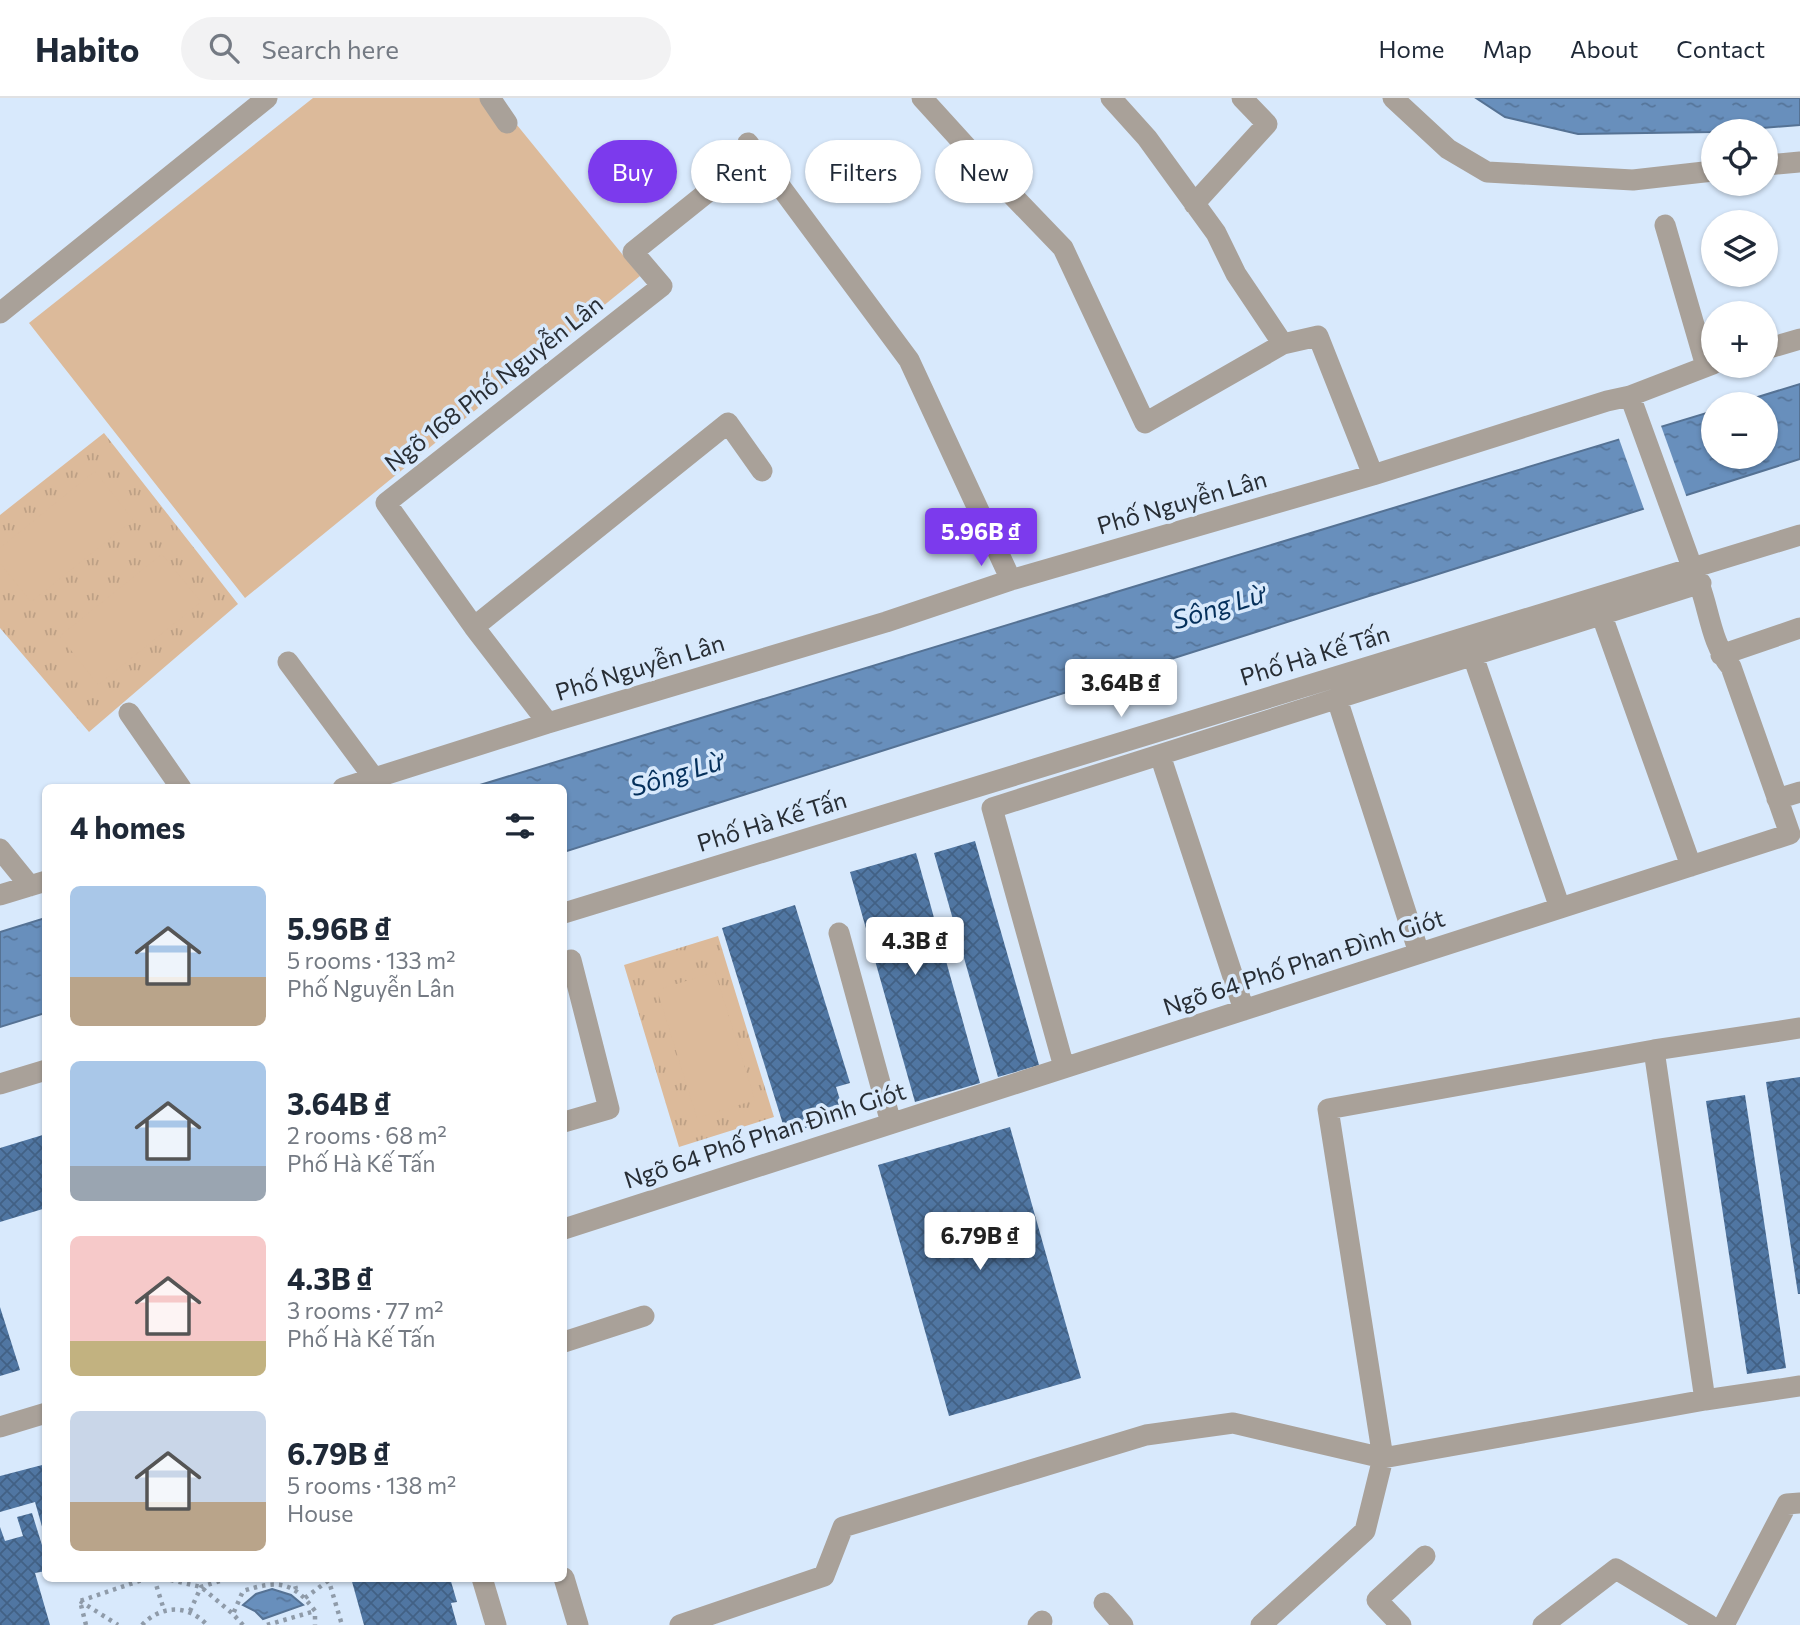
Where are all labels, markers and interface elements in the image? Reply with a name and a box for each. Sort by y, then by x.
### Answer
search box [181,17,671,80]
text: Habito [35,28,139,69]
icon: search [205,29,243,67]
text: Search here [261,33,399,64]
text: Home [1379,34,1445,63]
text: Map [1483,34,1532,63]
text: About [1570,34,1638,63]
text: Contact [1676,34,1765,63]
map controls [1701,119,1778,469]
button: locate [1701,119,1778,196]
chip: Buy [588,140,677,203]
chip: Rent [691,140,791,203]
chip: Filters [805,140,921,203]
chip: New [935,140,1033,203]
button: layers [1701,210,1778,287]
street label: Ngõ 168 Phố Nguyễn Lân [378,289,608,477]
button: + [1701,301,1778,378]
button: − [1701,392,1778,469]
street label: Phố Nguyễn Lân [1093,463,1270,540]
pin: 5.96B ₫ [916,508,1046,568]
text: 5.96B ₫ [941,517,1021,545]
water label: Sông Lừ [1168,576,1271,634]
street label: Phố Hà Kế Tấn [1236,618,1393,691]
street label: Phố Nguyễn Lân [552,627,728,706]
pin: 3.64B ₫ [1056,660,1186,719]
text: 3.64B ₫ [1081,668,1161,696]
water label: Sông Lừ [626,743,729,801]
street label: Phố Hà Kế Tấn [693,784,850,857]
icon: filters [501,807,539,845]
text: 4 homes [70,808,185,845]
street label: Ngõ 64 Phố Phan Đình Giót [1159,902,1448,1021]
text: 5.96B ₫ [287,909,391,946]
icon: home [126,914,210,998]
pin: 4.3B ₫ [858,918,972,977]
text: 4.3B ₫ [882,926,948,954]
text: 5 rooms · 133 m² [287,946,455,974]
text: Phố Nguyễn Lân [287,974,455,1002]
street label: Ngõ 64 Phố Phan Đình Giót [620,1075,909,1194]
text: 3.64B ₫ [287,1084,391,1121]
icon: home [126,1089,210,1173]
text: 2 rooms · 68 m² [287,1121,447,1149]
text: Phố Hà Kế Tấn [287,1149,435,1177]
pin: 6.79B ₫ [915,1212,1045,1272]
text: 6.79B ₫ [940,1221,1020,1249]
text: 4.3B ₫ [287,1259,373,1296]
icon: home [126,1264,210,1348]
text: 3 rooms · 77 m² [287,1296,444,1324]
text: Phố Hà Kế Tấn [287,1324,435,1352]
text: 6.79B ₫ [287,1434,390,1471]
icon: home [126,1439,210,1523]
text: 5 rooms · 138 m² [287,1471,456,1499]
text: House [287,1499,353,1527]

